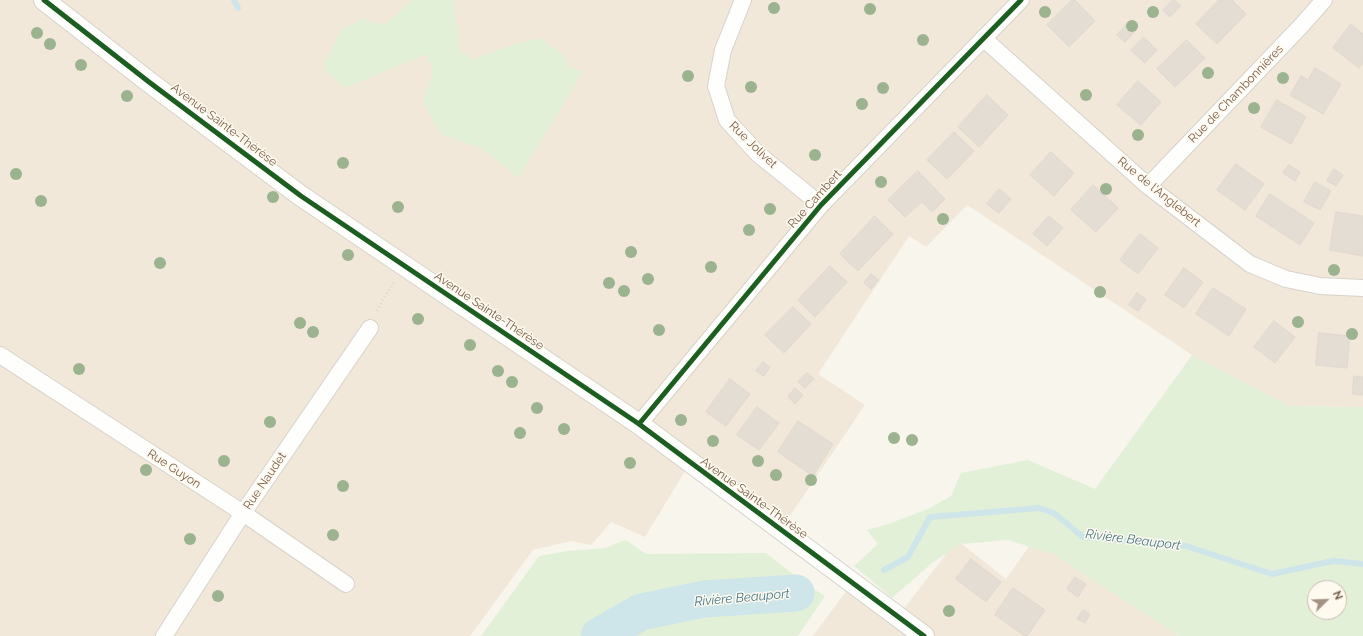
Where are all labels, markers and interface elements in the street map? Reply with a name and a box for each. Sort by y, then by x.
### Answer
street label: Rue de Chambonnières [1186,42,1286,146]
street label: Avenue Sainte-Thérèse [168,80,280,170]
street label: Rue Jolivet [726,119,780,171]
street label: Rue de l'Anglebert [1115,154,1203,230]
street label: Rue Cambert [785,167,845,231]
street label: Avenue Sainte-Thérèse [431,269,547,353]
street label: Rue Guyon [144,446,204,492]
street label: Rue Naudet [240,449,290,513]
street label: Avenue Sainte-Thérèse [698,454,810,542]
water label: Rivière Beauport [1085,526,1181,554]
north arrow [1307,580,1347,620]
water label: Rivière Beauport [694,586,790,610]
text: N [1330,589,1345,602]

